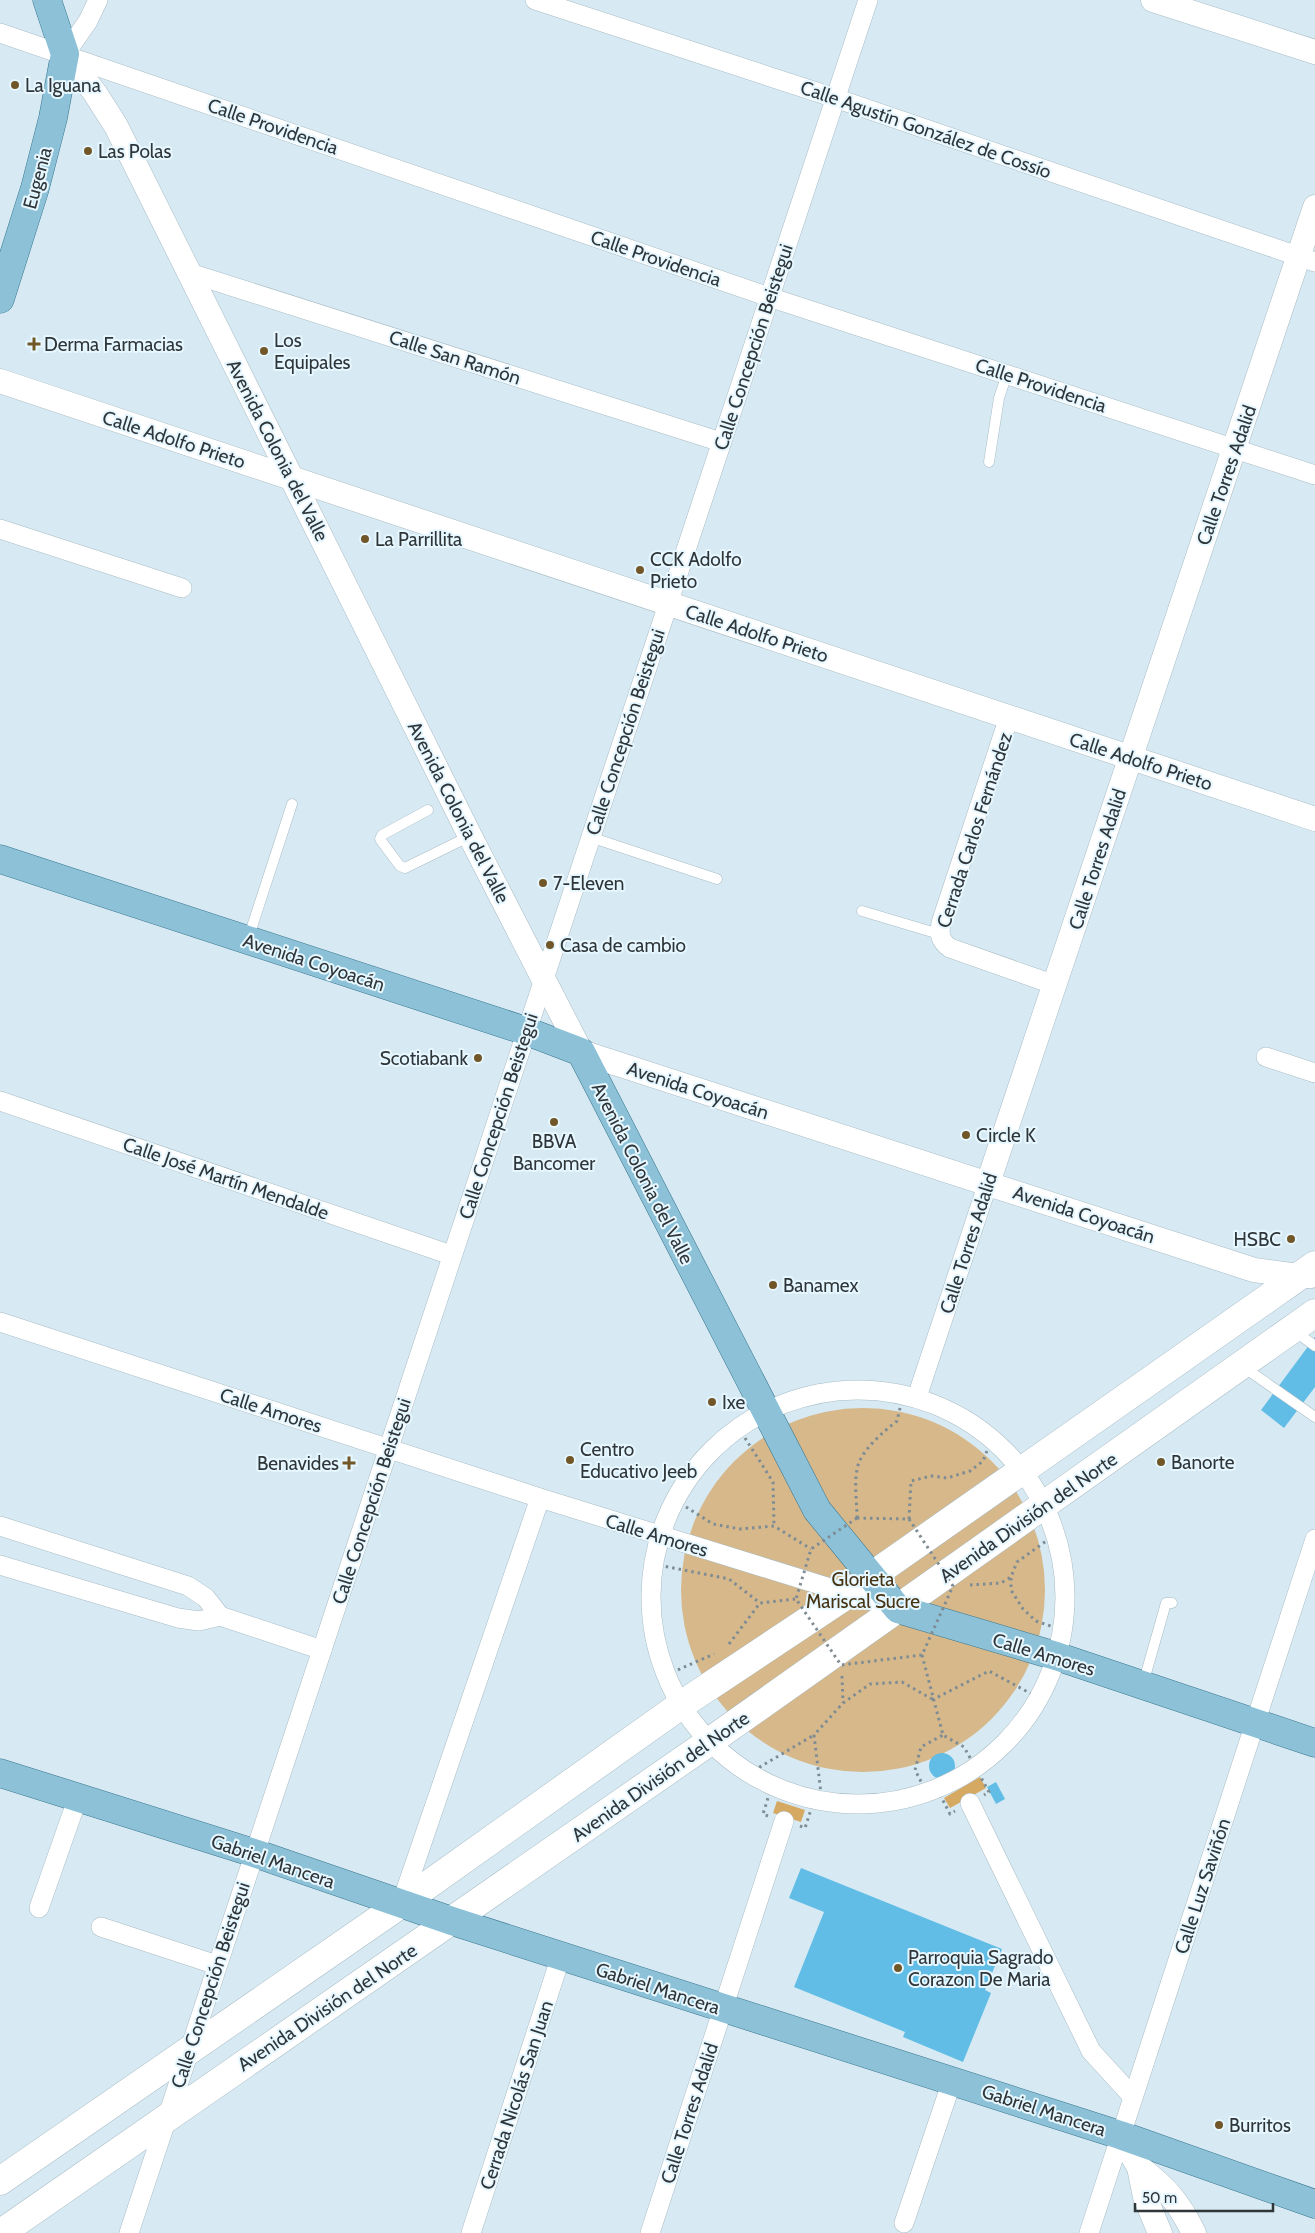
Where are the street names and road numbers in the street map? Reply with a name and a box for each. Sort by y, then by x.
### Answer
street label: Calle Agustín González de Cossío [797,76,1054,183]
street label: Calle Providencia [205,93,341,160]
street label: Eugenia [18,145,57,212]
street label: Calle Providencia [588,225,724,292]
street label: Calle Concepción Beistegui [709,241,798,453]
street label: Calle San Ramón [386,325,524,390]
street label: Calle Providencia [972,353,1109,418]
street label: Avenida Colonia del Valle [222,356,334,545]
street label: Calle Torres Adalid [1192,402,1261,548]
street label: Calle Adolfo Prieto [100,406,248,473]
street label: Calle Adolfo Prieto [683,600,831,667]
street label: Calle Concepción Beistegui [581,626,670,838]
street label: Avenida Colonia del Valle [403,718,515,907]
street label: Calle Adolfo Prieto [1067,728,1215,795]
street label: Cerrada Carlos Fernández [932,729,1017,931]
street label: Calle Torres Adalid [1064,786,1131,932]
street label: Avenida Coyoacán [240,929,388,996]
street label: Calle Concepción Beistegui [454,1010,543,1222]
street label: Avenida Coyoacán [624,1057,772,1124]
street label: Avenida Colonia del Valle [587,1079,699,1268]
street label: Calle José Martín Mendalde [120,1132,332,1225]
street label: Calle Torres Adalid [935,1170,1002,1316]
street label: Avenida Coyoacán [1010,1181,1158,1248]
street label: Calle Amores [217,1383,325,1438]
street label: Calle Concepción Beistegui [327,1395,416,1607]
street label: Avenida División del Norte [935,1447,1122,1587]
street label: Calle Amores [603,1509,711,1562]
street label: Calle Amores [990,1628,1098,1681]
street label: Avenida División del Norte [567,1706,754,1846]
street label: Calle Luz Saviñón [1170,1815,1235,1957]
street label: Gabriel Mancera [208,1830,338,1893]
street label: Calle Concepción Beistegui [166,1879,255,2091]
street label: Avenida División del Norte [233,1939,422,2076]
street label: Gabriel Mancera [593,1958,723,2019]
street label: Cerrada Nicolás San Juan [475,1998,558,2193]
street label: Calle Torres Adalid [656,2040,723,2186]
street label: Gabriel Mancera [979,2080,1109,2141]

